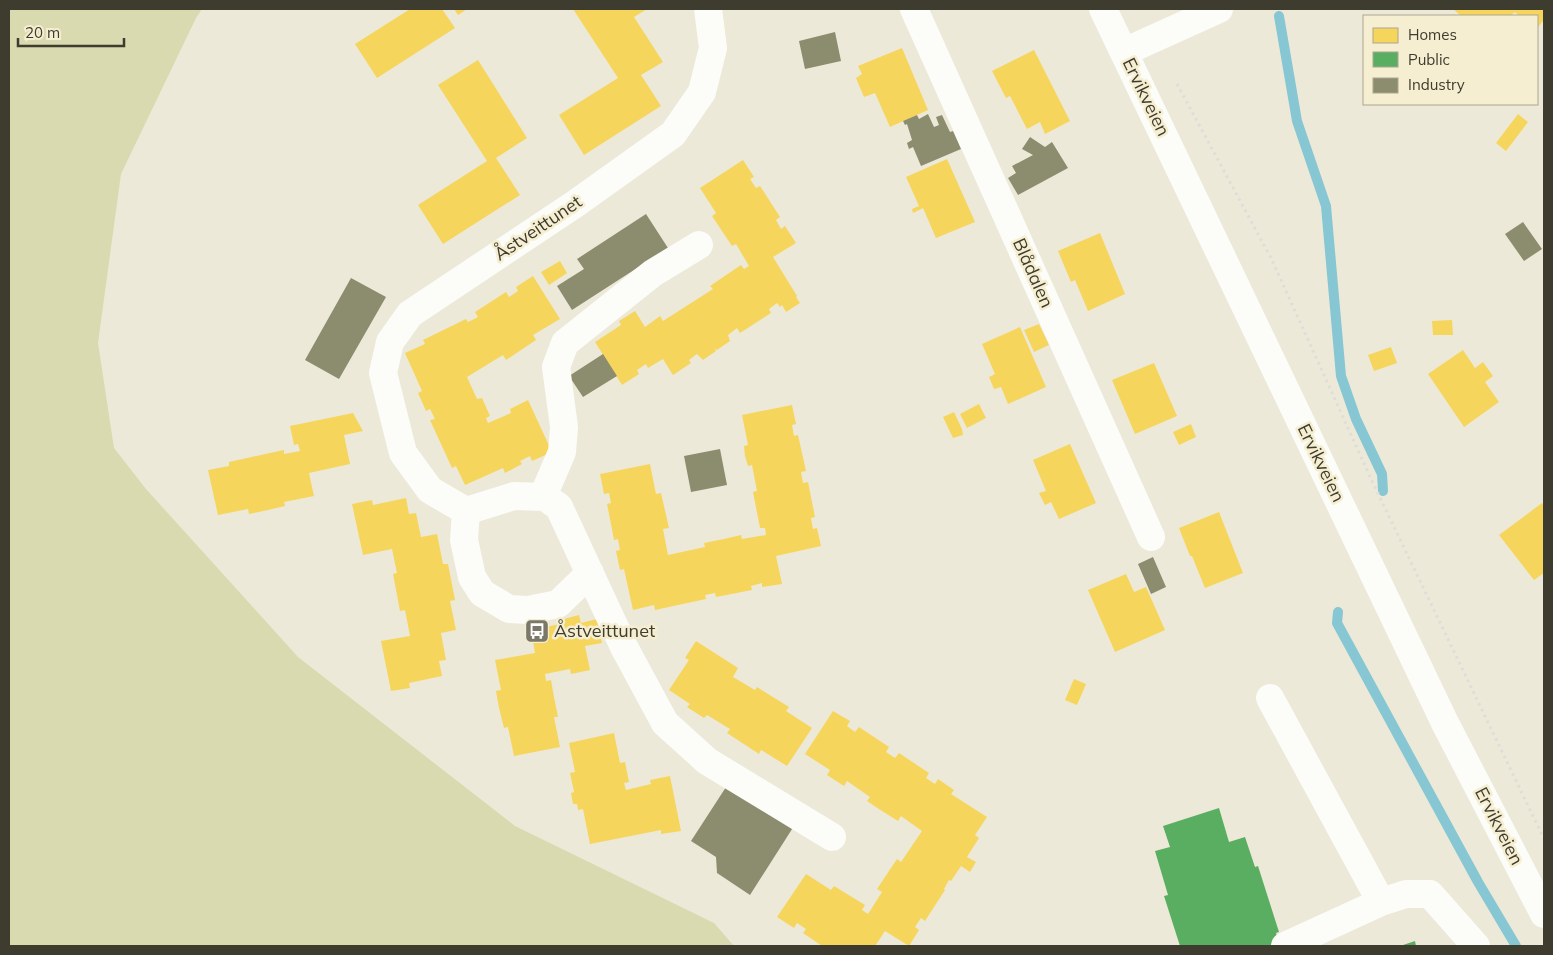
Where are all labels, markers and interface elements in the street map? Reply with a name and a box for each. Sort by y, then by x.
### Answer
scale bar [18,15,124,47]
legend [1363,15,1538,105]
text: 20 m [25,23,60,42]
text: Homes [1408,25,1457,44]
text: Public [1408,50,1450,69]
street label: Ervikveien [1118,54,1175,140]
text: Industry [1408,75,1465,94]
street label: Åstveittunet [489,190,586,265]
street label: Blådalen [1008,235,1059,311]
street label: Ervikveien [1293,420,1350,506]
bus stop icon: Åstveittunet [524,618,550,644]
place label: Åstveittunet [554,619,655,642]
street label: Ervikveien [1470,783,1529,869]

